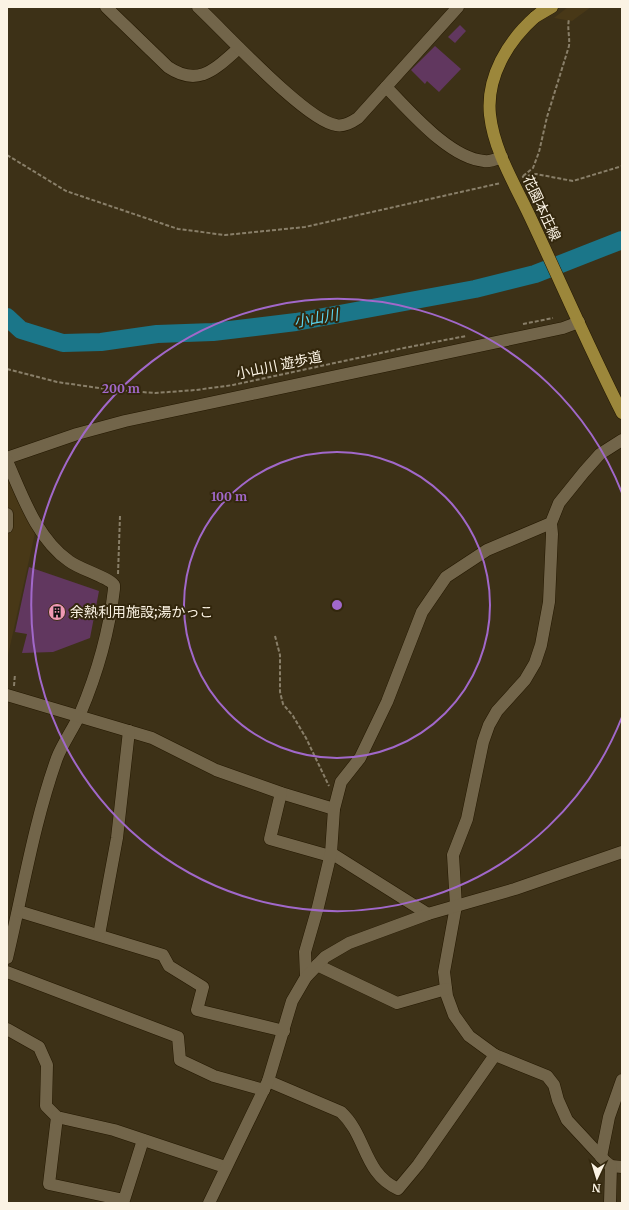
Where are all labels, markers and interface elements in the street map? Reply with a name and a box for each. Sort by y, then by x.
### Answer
street label: 花園本庄線 [519,172,565,244]
water label: 小山川 [292,304,342,331]
street label: 小山川 遊歩道 [234,347,324,383]
text: 200 m [102,381,140,396]
text: 100 m [211,489,247,504]
centre of rings [330,598,344,612]
building icon: 余熱利用施設;湯かっこ [47,602,67,622]
place label: 余熱利用施設;湯かっこ [70,603,214,621]
north arrow [577,1158,617,1198]
text: N [591,1181,601,1195]

